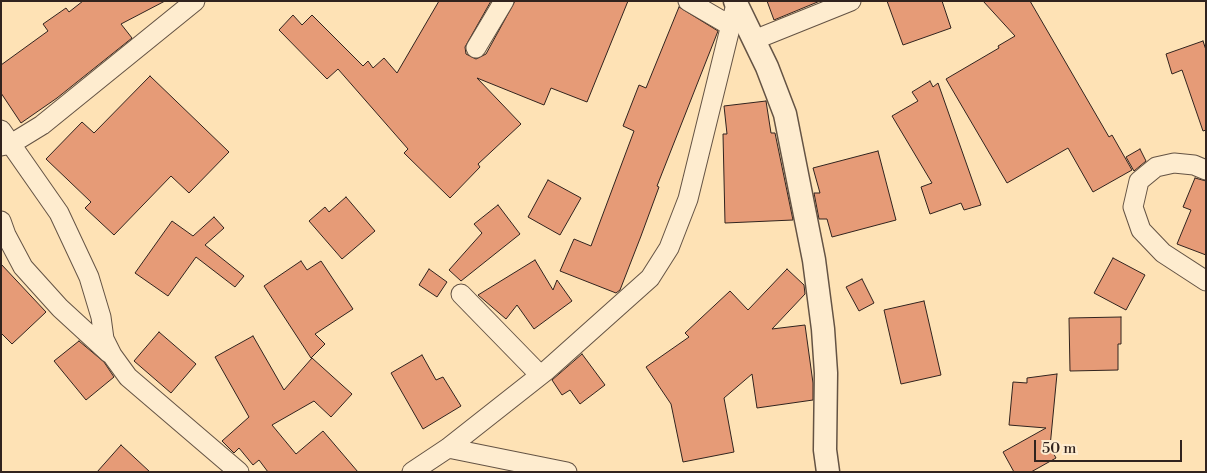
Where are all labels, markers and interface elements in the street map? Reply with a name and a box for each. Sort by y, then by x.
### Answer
scale bar [1037,430,1184,462]
text: 50 m [1042,439,1076,458]

